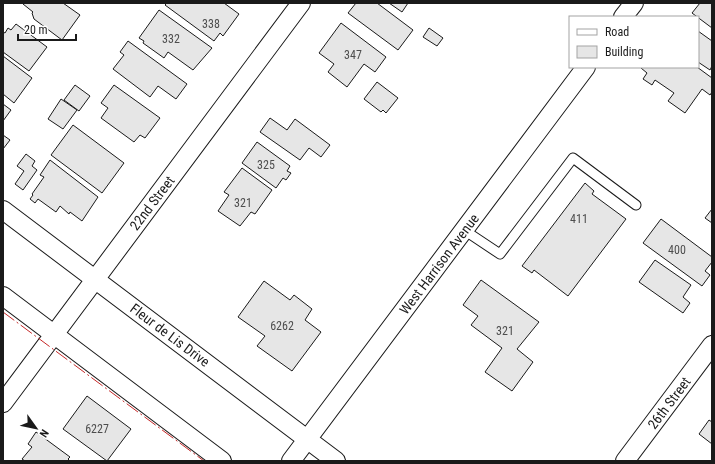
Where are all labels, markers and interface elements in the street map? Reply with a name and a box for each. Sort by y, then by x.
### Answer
scale bar [18,16,76,42]
legend [569,16,699,68]
house number: 338 [202,17,220,31]
text: 20 m [24,23,48,37]
text: Road [605,25,629,39]
house number: 332 [162,32,180,46]
text: Building [605,45,643,59]
house number: 347 [344,48,362,62]
house number: 325 [257,158,275,172]
street label: 22nd Street [126,173,178,233]
house number: 321 [234,196,252,210]
street label: West Harrison Avenue [396,210,482,317]
house number: 411 [570,212,588,226]
house number: 400 [668,243,686,257]
street label: Fleur de Lis Drive [127,300,213,370]
house number: 6262 [270,319,294,333]
house number: 321 [496,324,514,338]
street label: 26th Street [644,374,694,432]
north arrow [16,408,56,448]
house number: 6227 [85,422,109,436]
text: N [37,427,51,440]

